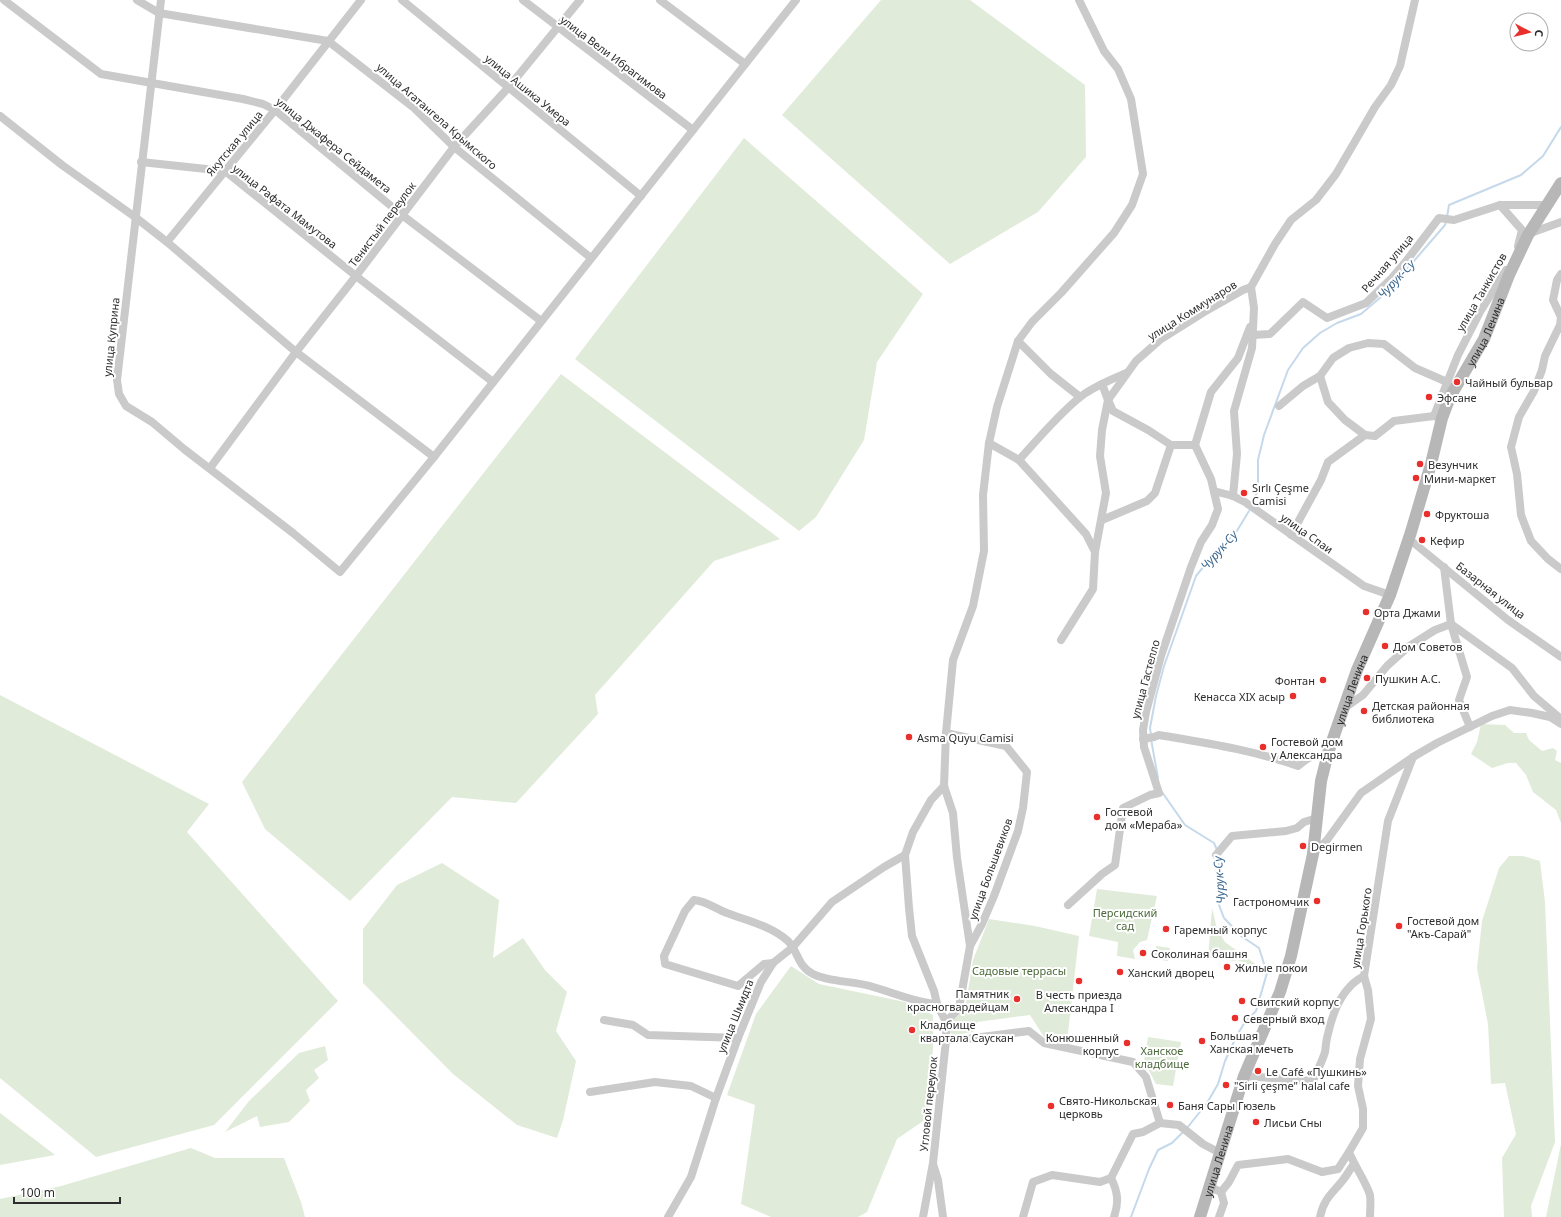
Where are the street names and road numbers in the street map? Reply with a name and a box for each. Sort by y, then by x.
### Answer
street label: улица Вели Ибрагимова [558,12,670,102]
street label: улица Ашика Умера [482,51,574,129]
street label: улица Агатангела Крымского [373,59,501,173]
street label: улица Джафера Сейдамета [273,94,395,196]
street label: Якутская улица [202,107,266,179]
street label: улица Рафата Мамутова [230,160,340,252]
street label: Тенистый переулок [345,178,419,270]
street label: Речная улица [1358,231,1416,295]
street label: улица Танкистов [1452,250,1510,334]
street label: улица Коммунаров [1145,277,1239,343]
street label: улица Ленина [1463,295,1507,368]
street label: улица Куприна [99,297,123,377]
street label: улица Спаи [1278,509,1336,557]
street label: Базарная улица [1453,558,1529,622]
street label: улица Гастелло [1127,638,1163,720]
street label: улица Ленина [1331,652,1371,727]
street label: улица Большевиков [965,816,1015,922]
street label: улица Горького [1347,886,1375,970]
street label: улица Шмидта [713,977,757,1055]
street label: Угловой переулок [916,1056,940,1152]
street label: улица Ленина [1199,1123,1236,1198]

